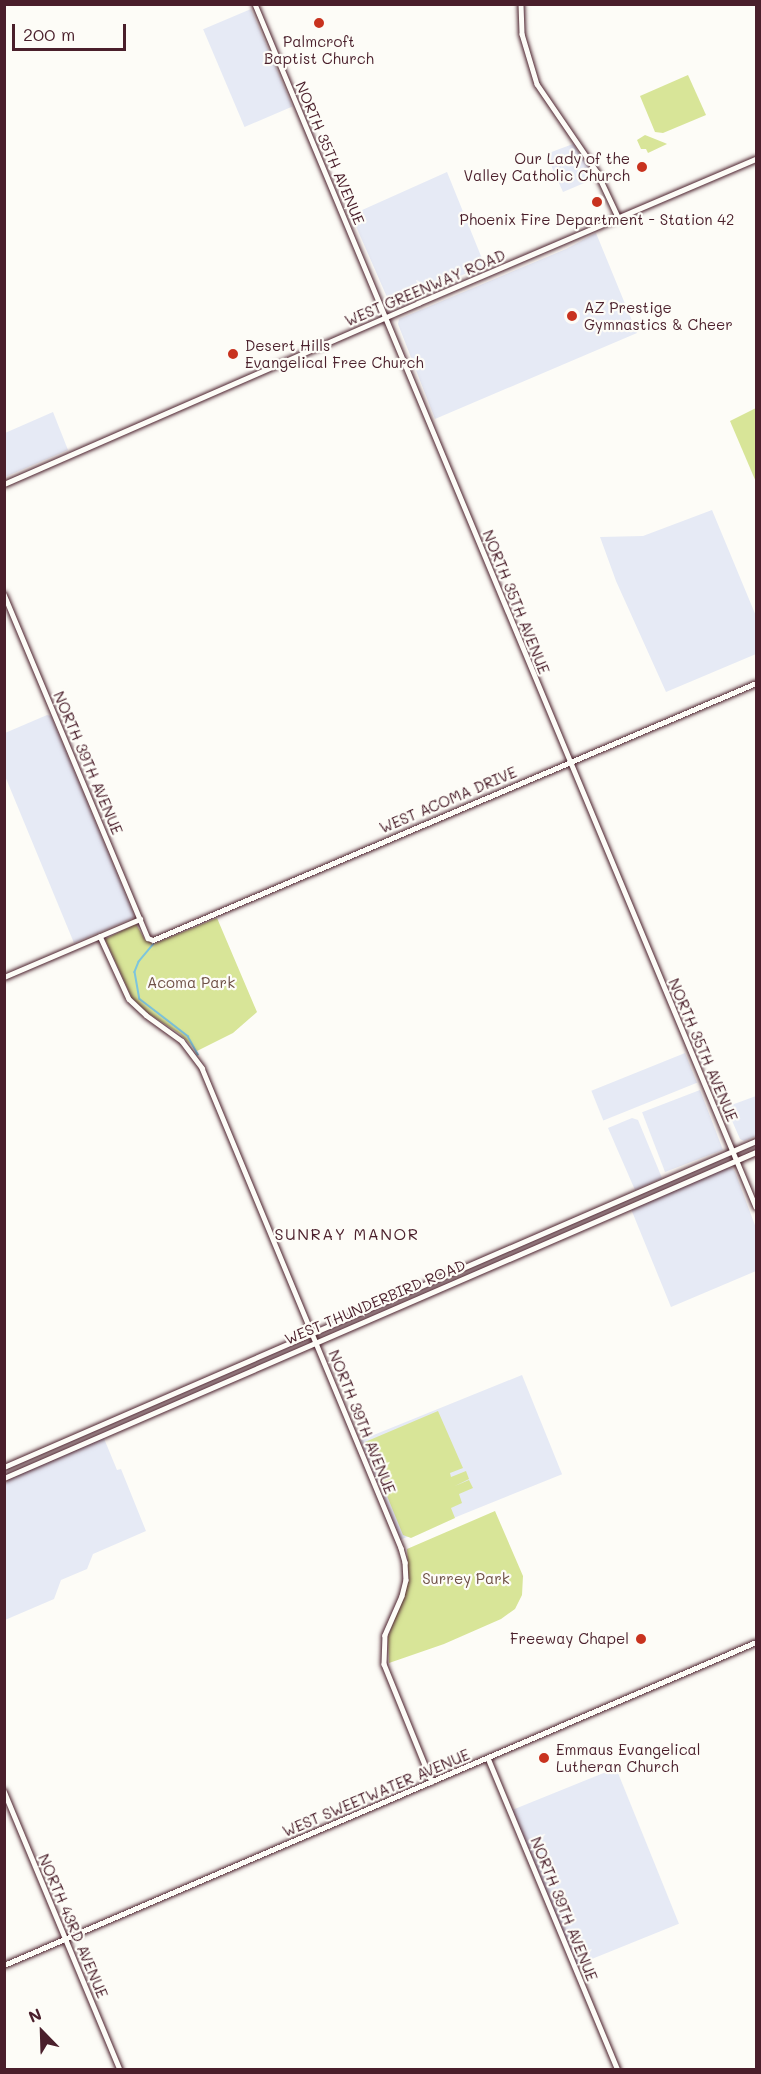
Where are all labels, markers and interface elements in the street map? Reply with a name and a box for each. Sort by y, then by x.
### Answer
scale bar [15,12,129,50]
marker: Palmcroft Baptist Church [312,16,326,30]
text: 200 m [23,22,75,46]
place label: Palmcroft Baptist Church [264,32,374,67]
street label: NORTH 35TH AVENUE [292,79,368,227]
place label: Our Lady of the Valley Catholic Church [463,149,630,184]
marker: Our Lady of the Valley Catholic Church [635,160,649,174]
marker: Phoenix Fire Department - Station 42 [590,195,604,209]
place label: Phoenix Fire Department - Station 42 [460,211,734,229]
street label: WEST GREENWAY ROAD [342,246,508,330]
place label: AZ Prestige Gymnastics & Cheer [584,298,733,333]
marker: AZ Prestige Gymnastics & Cheer [565,309,579,323]
place label: Desert Hills Evangelical Free Church [245,336,424,371]
marker: Desert Hills Evangelical Free Church [226,347,240,361]
street label: NORTH 35TH AVENUE [479,527,553,677]
street label: NORTH 39TH AVENUE [50,689,126,837]
street label: WEST ACOMA DRIVE [377,763,519,837]
park label: Acoma Park [147,974,235,992]
street label: NORTH 35TH AVENUE [665,976,741,1124]
district label: SUNRAY MANOR [275,1224,419,1244]
street label: WEST THUNDERBIRD ROAD [282,1256,468,1348]
street label: NORTH 39TH AVENUE [325,1347,399,1497]
park label: Surrey Park [422,1570,510,1588]
place label: Freeway Chapel [510,1630,629,1648]
marker: Freeway Chapel [634,1632,648,1646]
place label: Emmaus Evangelical Lutheran Church [556,1740,701,1775]
street label: WEST SWEETWATER AVENUE [280,1745,472,1841]
marker: Emmaus Evangelical Lutheran Church [537,1751,551,1765]
street label: NORTH 39TH AVENUE [527,1834,601,1984]
street label: NORTH 43RD AVENUE [34,1851,112,2001]
north arrow [12,2002,72,2062]
text: N [25,2003,44,2027]

